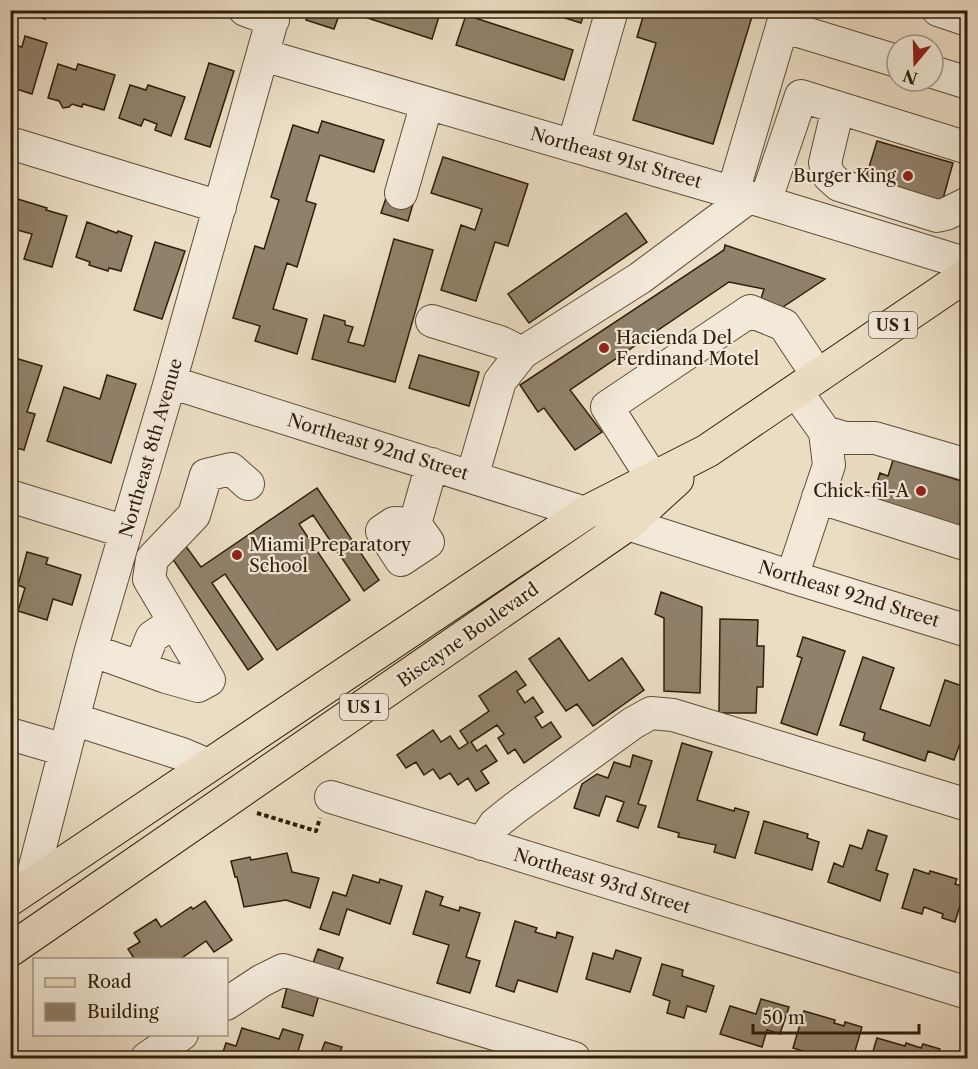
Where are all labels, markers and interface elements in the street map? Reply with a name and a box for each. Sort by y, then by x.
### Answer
north arrow [885,33,945,93]
text: N [900,65,920,89]
street label: Northeast 91st Street [528,123,705,193]
place label: Burger King [793,165,896,187]
marker: Burger King [901,169,915,183]
road number: US 1 [869,312,917,338]
place label: Hacienda Del Ferdinand Motel [616,327,759,370]
marker: Hacienda Del Ferdinand Motel [597,341,611,355]
street label: Northeast 8th Avenue [115,356,187,540]
street label: Northeast 92nd Street [285,409,472,485]
place label: Chick-fil-A [813,480,910,502]
marker: Chick-fil-A [914,484,928,498]
place label: Miami Preparatory School [249,534,412,577]
marker: Miami Preparatory School [230,548,244,562]
street label: Northeast 92nd Street [756,556,943,632]
street label: Biscayne Boulevard [393,578,543,692]
road number: US 1 [340,694,388,720]
street label: Northeast 93rd Street [511,844,694,919]
legend [33,958,228,1036]
text: Road [87,971,132,993]
scale bar [753,997,920,1035]
text: Building [87,1001,159,1023]
text: 50 m [762,1007,805,1029]

